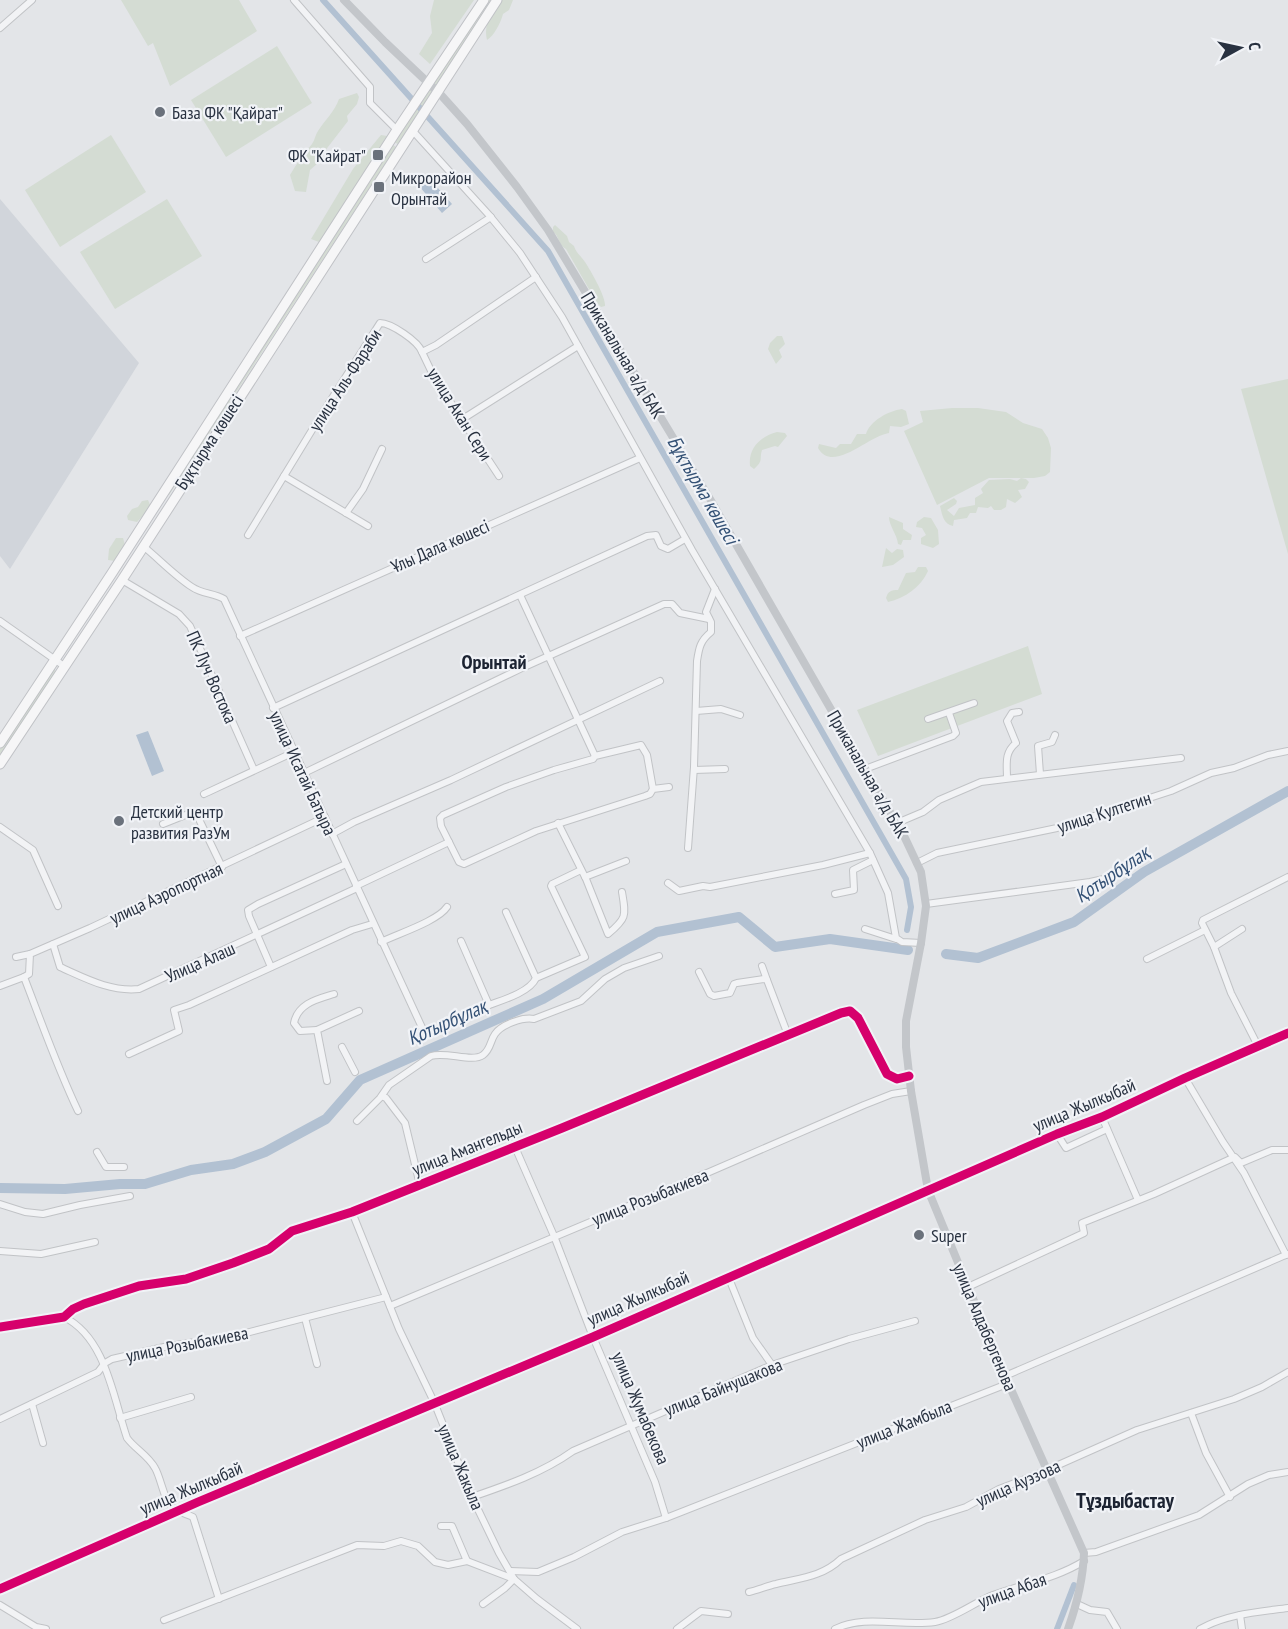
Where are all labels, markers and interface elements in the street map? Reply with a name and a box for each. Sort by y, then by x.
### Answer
north arrow [1210,18,1270,78]
text: С [1244,41,1265,52]
place label: База ФК "Қайрат" [172,101,283,124]
marker: База ФК "Қайрат" [153,105,167,119]
place label: ФК "Кайрат" [288,144,366,167]
marker: ФК "Кайрат" [371,148,385,162]
place label: Микрорайон Орынтай [391,166,471,210]
marker: Микрорайон Орынтай [372,180,386,194]
street label: Приканальная а/д БАК [576,287,670,423]
street label: улица Аль-Фараби [303,325,387,435]
street label: улица Акан Сери [422,363,498,465]
street label: Бұқтырма көшесі [170,390,248,494]
water label: Бұқтырма көшесі [661,431,746,551]
street label: Ұлы Дала көшесі [387,514,493,578]
street label: ПК Луч Востока [181,627,243,727]
district label: Орынтай [462,649,526,675]
street label: Приканальная а/д БАК [822,706,914,842]
street label: улица Исатай Батыра [264,707,342,839]
street label: улица Култегин [1054,786,1154,838]
place label: Детский центр развития РазУм [131,800,230,844]
marker: Детский центр развития РазУм [112,814,126,828]
water label: Қотырбұлақ [1070,839,1156,908]
street label: улица Аэропортная [106,857,226,929]
street label: Улица Алаш [161,936,239,988]
water label: Қотырбұлақ [403,992,493,1051]
street label: улица Жылкыбай [1029,1073,1139,1137]
street label: улица Амангельды [408,1115,526,1181]
street label: улица Розыбакиева [588,1163,712,1231]
place label: Super [931,1224,967,1247]
marker: Super [912,1228,926,1242]
street label: улица Алдабергенова [948,1260,1022,1394]
street label: улица Жылкыбай [584,1265,692,1331]
street label: улица Розыбакиева [124,1321,250,1367]
street label: улица Жумабекова [607,1348,675,1468]
street label: улица Байнушакова [661,1353,785,1421]
street label: улица Жамбыла [853,1394,955,1454]
street label: улица Жакыла [433,1421,489,1513]
street label: улица Ауэзова [972,1454,1064,1512]
street label: улица Жылкыбай [136,1456,246,1520]
district label: Тұздыбастау [1076,1487,1175,1514]
street label: улица Абая [975,1567,1049,1613]

